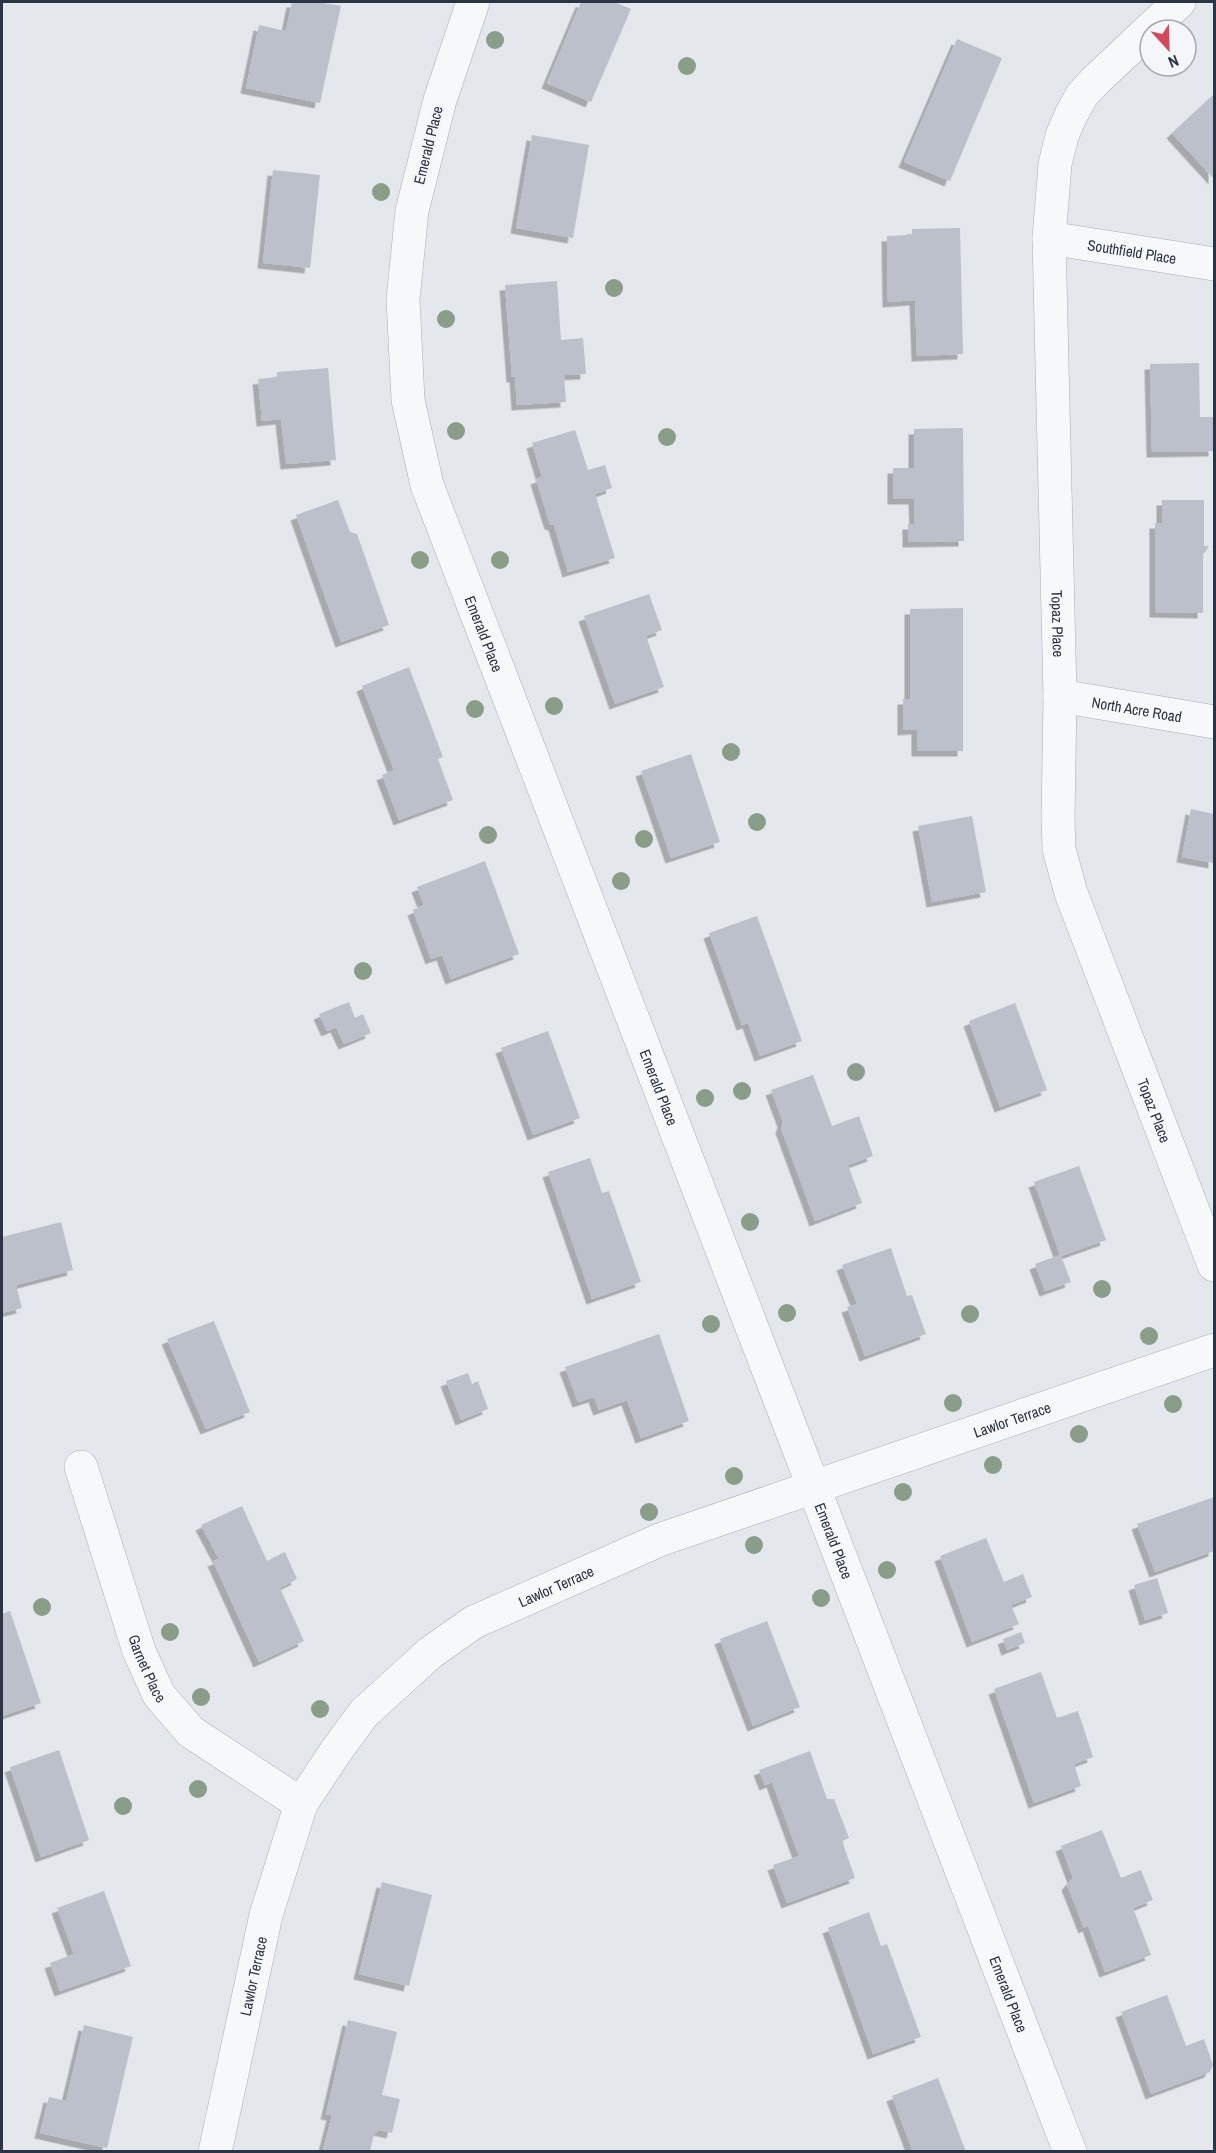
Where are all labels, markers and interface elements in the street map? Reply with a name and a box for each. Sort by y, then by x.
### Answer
north arrow [1138,18,1198,78]
text: N [1165,50,1182,74]
street label: Emerald Place [408,104,448,186]
street label: Southfield Place [1086,234,1178,268]
street label: Topaz Place [1047,590,1070,658]
street label: Emerald Place [460,593,509,675]
street label: North Acre Road [1090,691,1184,727]
street label: Emerald Place [635,1046,684,1128]
street label: Topaz Place [1133,1075,1177,1146]
street label: Lawlor Terrace [970,1396,1054,1442]
street label: Emerald Place [810,1500,858,1582]
street label: Lawlor Terrace [515,1560,597,1612]
street label: Garnet Place [124,1632,171,1707]
street label: Lawlor Terrace [234,1934,272,2018]
street label: Emerald Place [985,1953,1033,2035]

